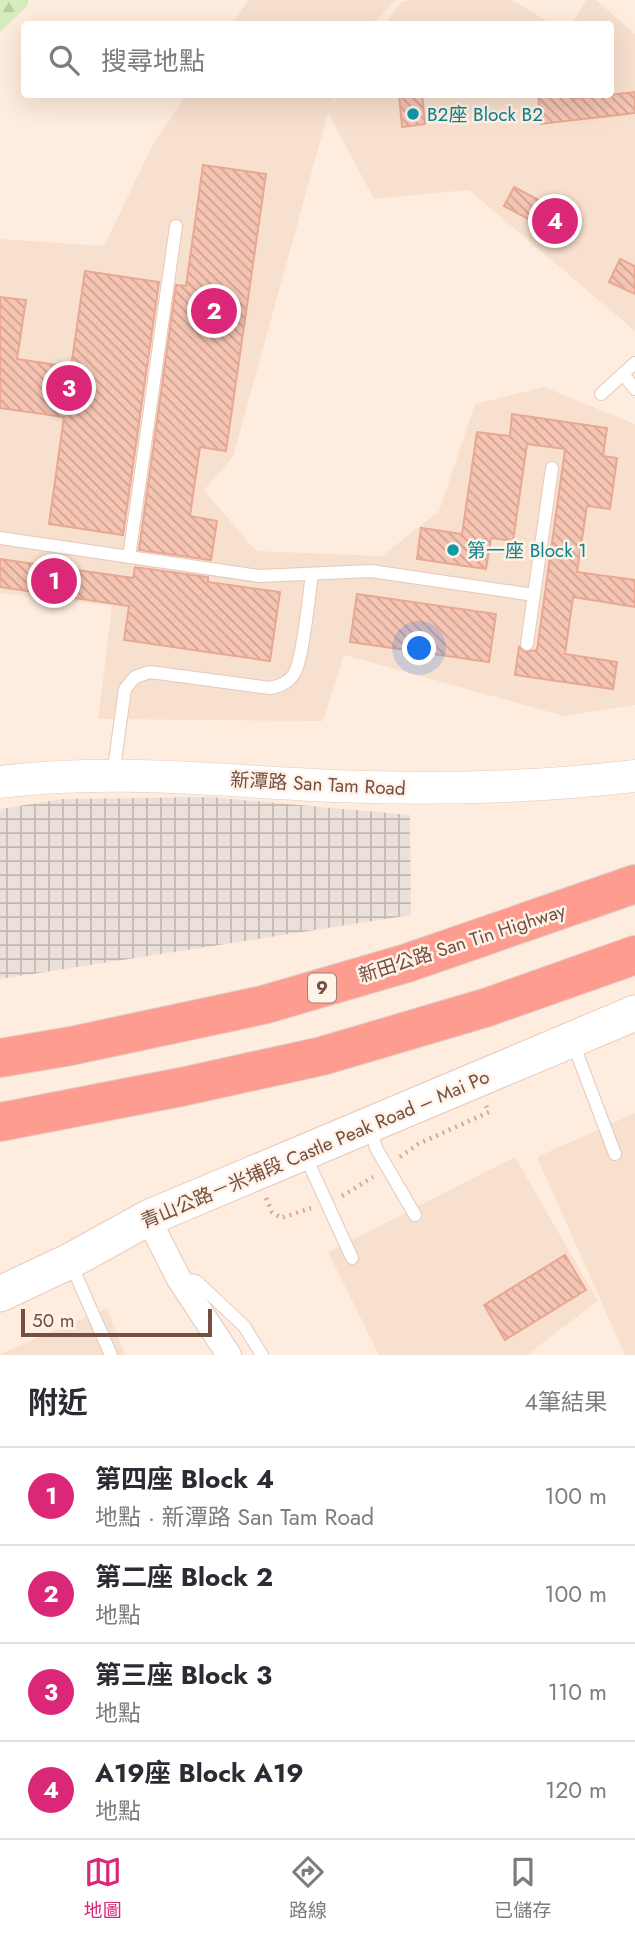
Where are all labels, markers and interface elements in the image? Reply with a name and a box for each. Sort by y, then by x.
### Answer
search box [21,21,614,98]
icon: search [45,41,83,79]
text: 搜尋地點 [101,42,205,80]
place label: B2座 Block B2 [427,101,543,128]
marker: B2座 Block B2 [405,106,421,122]
pin: 4 [532,195,578,247]
pin: 2 [191,285,237,337]
pin: 3 [46,362,92,414]
place label: 第一座 Block 1 [467,537,587,564]
marker: 第一座 Block 1 [445,542,461,558]
pin: 1 [31,555,77,607]
your location [402,631,436,665]
street label: 新潭路 San Tam Road [230,766,406,802]
street label: 新田公路 San Tin Highway [355,897,569,989]
road number: 9 [308,973,336,1002]
street label: 青山公路－米埔段 Castle Peak Road – Mai Po [136,1063,494,1235]
scale bar [21,1306,212,1338]
text: 50 m [32,1307,75,1334]
text: 附近 [28,1381,88,1424]
text: 4筆結果 [525,1385,607,1419]
text: 第四座 Block 4 [95,1460,274,1498]
text: 1 [45,1479,57,1513]
text: 100 m [544,1479,607,1513]
text: 地點 · 新潭路 San Tam Road [95,1500,374,1534]
text: 第二座 Block 2 [95,1558,273,1596]
text: 2 [43,1577,59,1611]
text: 100 m [544,1577,607,1611]
text: 地點 [95,1598,141,1632]
text: 第三座 Block 3 [95,1656,272,1694]
text: 3 [44,1675,58,1709]
text: 110 m [548,1675,607,1709]
text: 地點 [95,1696,141,1730]
text: A19座 Block A19 [95,1754,304,1792]
text: 4 [43,1773,59,1807]
text: 120 m [545,1773,607,1807]
text: 地點 [95,1794,141,1828]
tab: 地圖 [84,1853,122,1924]
tab: 路線 [289,1853,327,1924]
tab: 已儲存 [494,1853,551,1924]

